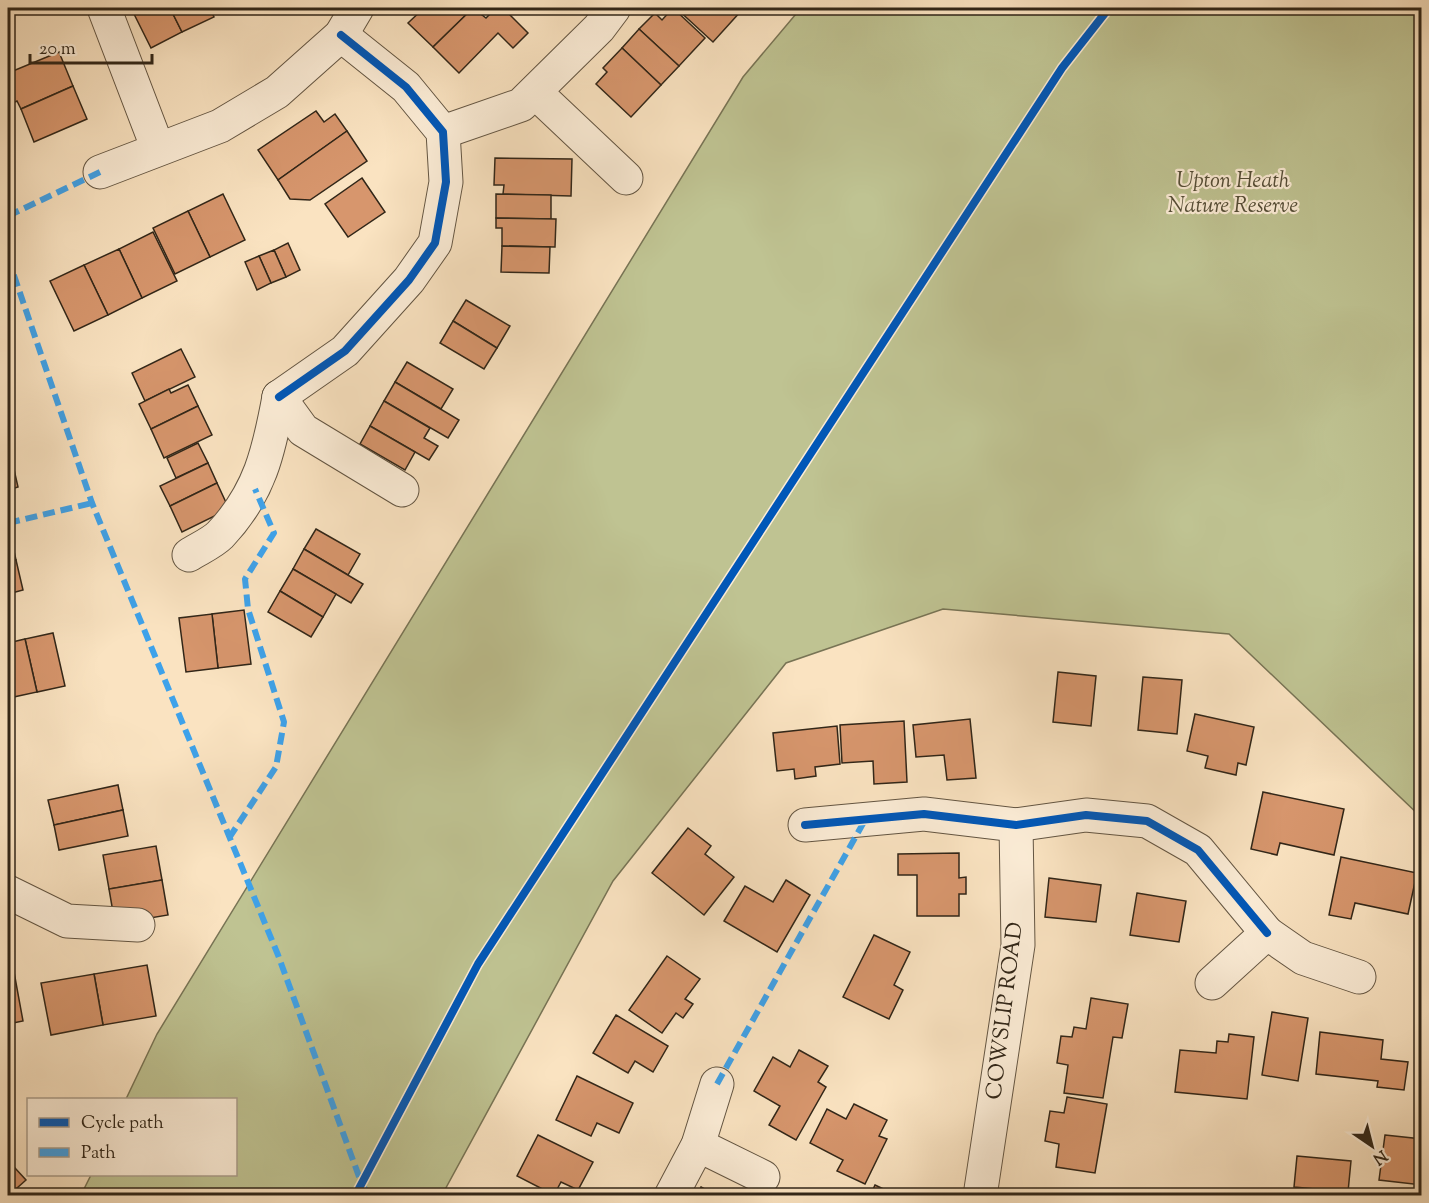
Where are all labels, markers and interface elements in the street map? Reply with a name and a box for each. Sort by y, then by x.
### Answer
scale bar [30,27,152,65]
text: 20 m [39,37,76,63]
park label: Upton Heath Nature Reserve [1168,166,1298,223]
street label: COWSLIP ROAD [979,920,1033,1102]
legend [27,1098,237,1176]
text: Cycle path [81,1111,164,1137]
north arrow [1342,1116,1402,1176]
text: Path [81,1141,116,1167]
text: N [1367,1143,1391,1169]

